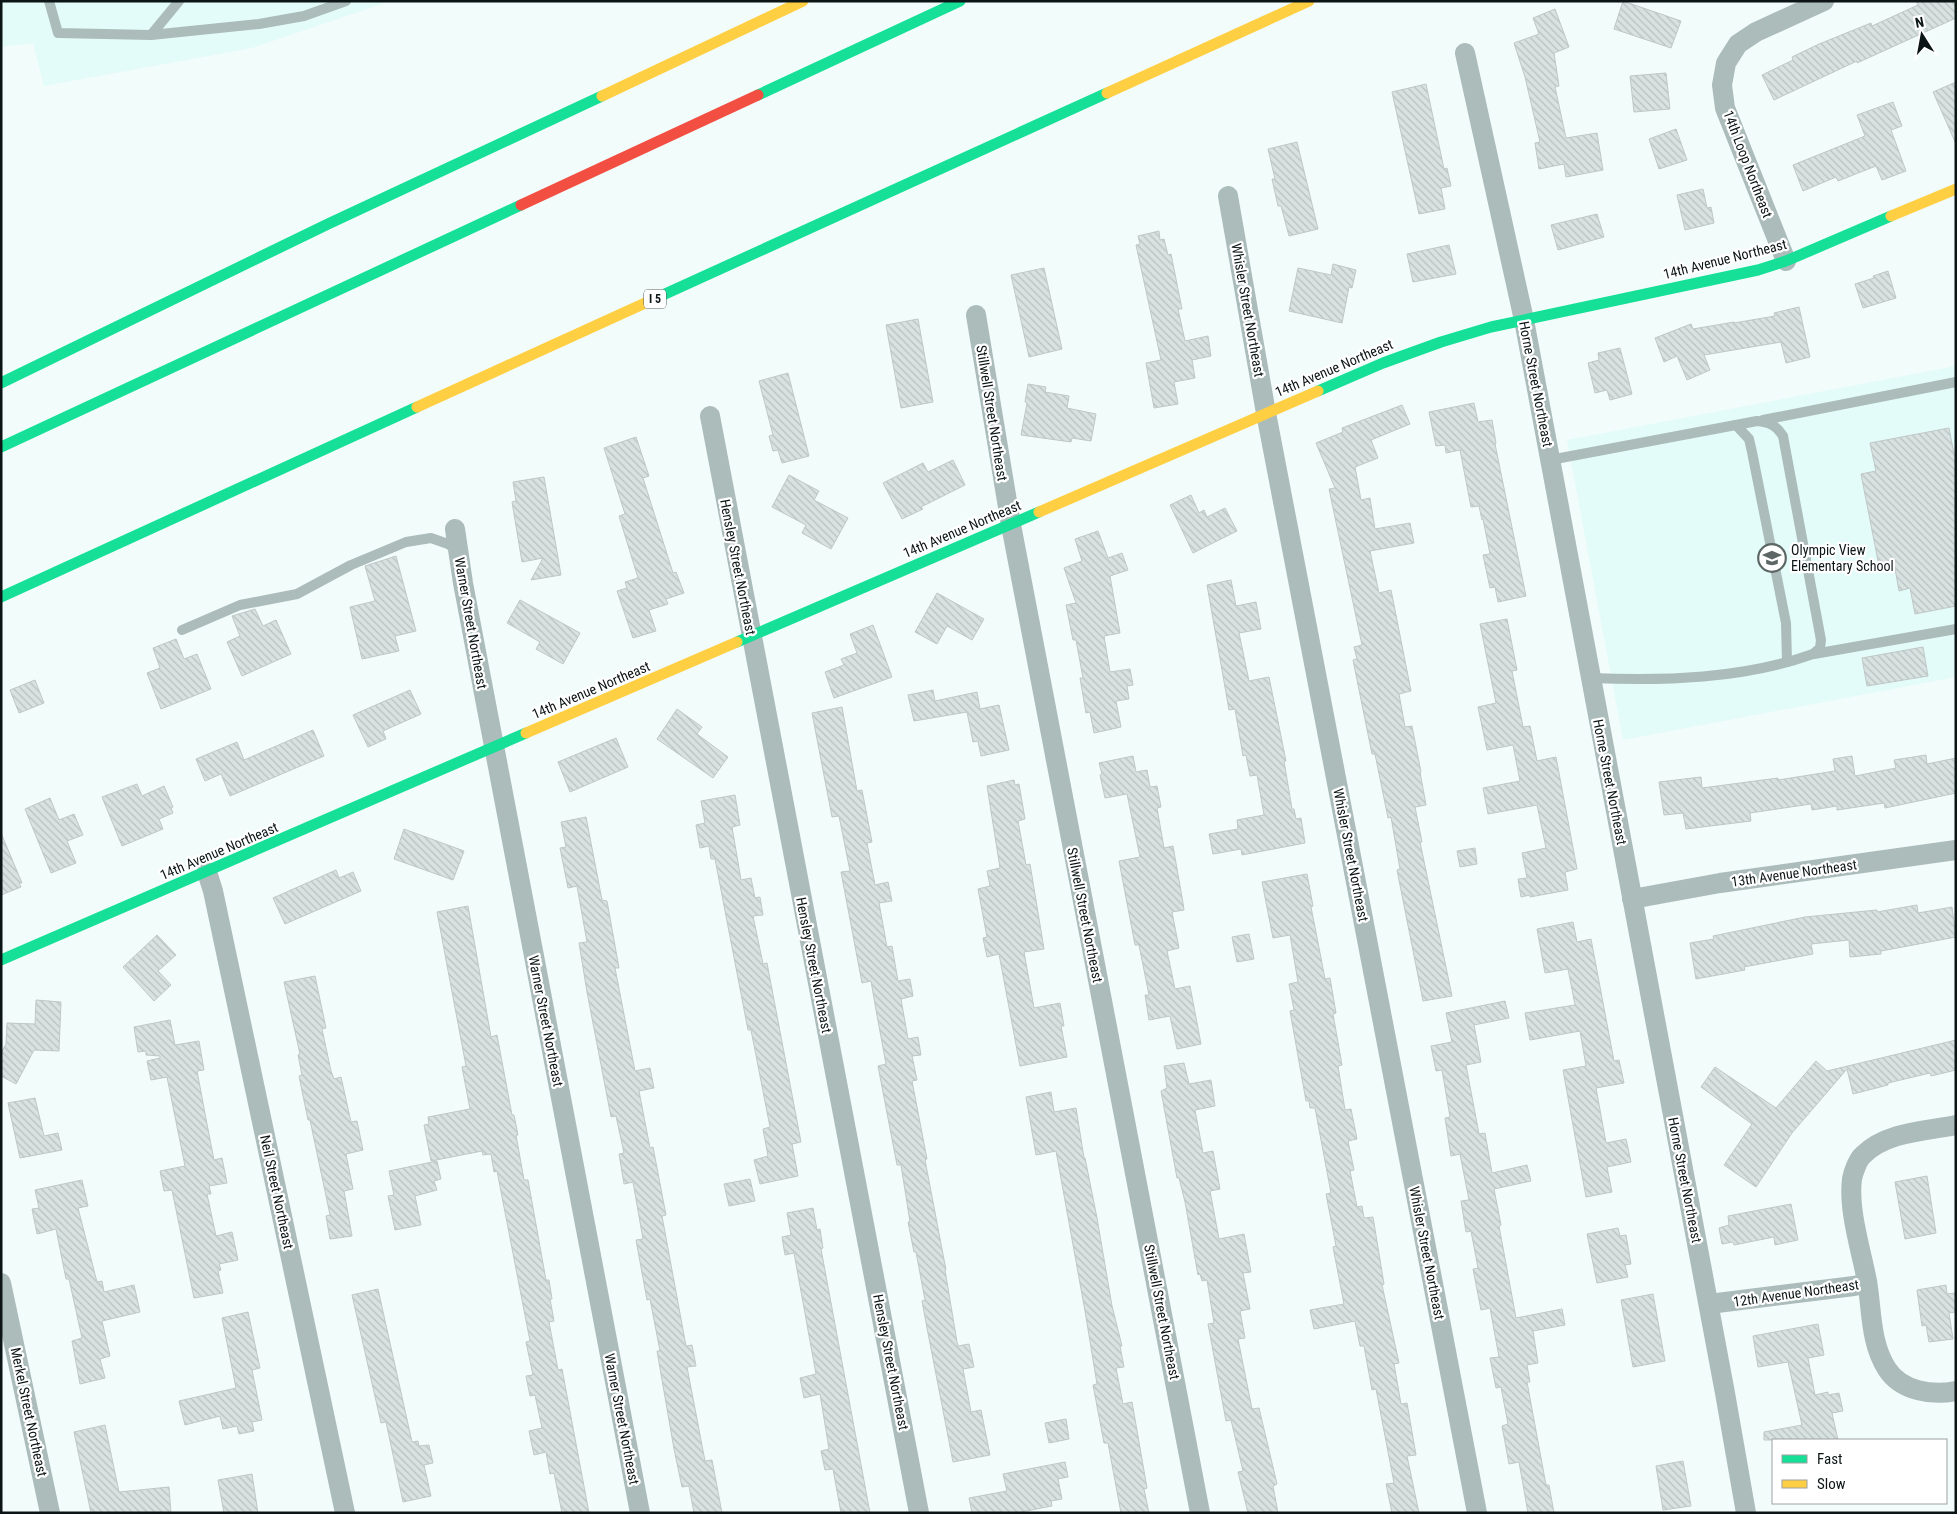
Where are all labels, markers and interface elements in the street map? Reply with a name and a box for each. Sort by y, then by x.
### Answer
north arrow [1897,10,1947,60]
text: N [1914,14,1925,31]
street label: 14th Loop Northeast [1720,108,1776,220]
street label: 14th Avenue Northeast [1662,236,1788,282]
street label: Whisler Street Northeast [1228,242,1268,378]
road number: I 5 [644,290,666,308]
street label: Horne Street Northeast [1516,320,1556,448]
street label: 14th Avenue Northeast [1273,336,1395,400]
street label: Stillwell Street Northeast [973,344,1011,482]
street label: 14th Avenue Northeast [901,497,1023,561]
street label: Hensley Street Northeast [717,498,759,636]
place label: Olympic View Elementary School [1791,542,1894,574]
school or university icon: Olympic View Elementary School [1757,543,1787,573]
street label: Warner Street Northeast [452,556,490,690]
street label: 14th Avenue Northeast [530,658,652,722]
street label: Horne Street Northeast [1590,718,1630,846]
street label: Whisler Street Northeast [1330,787,1372,923]
street label: 14th Avenue Northeast [158,819,280,883]
street label: Stillwell Street Northeast [1064,846,1106,984]
street label: 13th Avenue Northeast [1730,856,1858,890]
street label: Hensley Street Northeast [793,896,835,1034]
street label: Warner Street Northeast [525,954,567,1088]
street label: Horne Street Northeast [1665,1116,1705,1244]
street label: Neil Street Northeast [257,1134,297,1250]
street label: Whisler Street Northeast [1406,1185,1448,1321]
street label: Stillwell Street Northeast [1141,1243,1183,1381]
street label: 12th Avenue Northeast [1732,1276,1860,1310]
street label: Hensley Street Northeast [870,1293,912,1431]
street label: Merkel Street Northeast [7,1346,51,1478]
street label: Warner Street Northeast [601,1352,643,1486]
legend [1772,1439,1947,1504]
text: Fast [1817,1450,1842,1468]
text: Slow [1817,1475,1846,1493]

